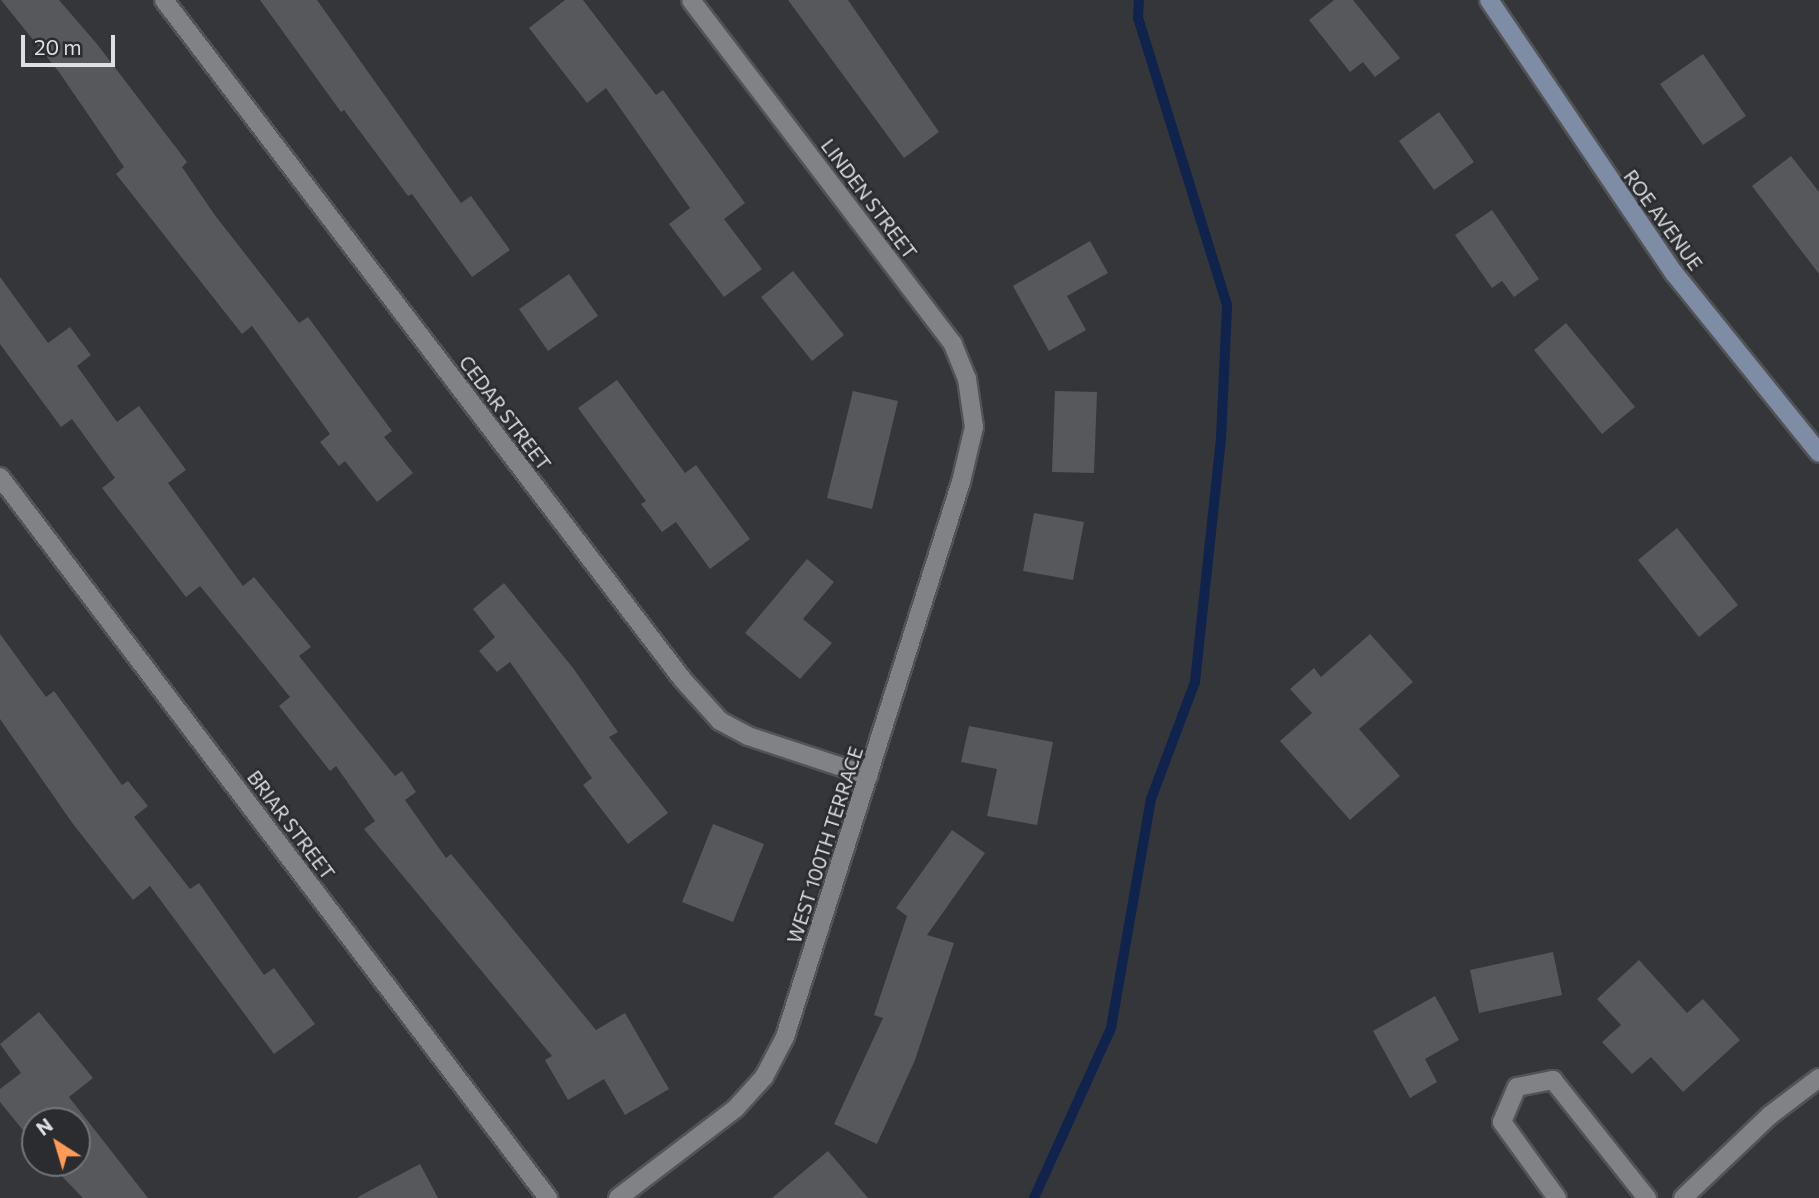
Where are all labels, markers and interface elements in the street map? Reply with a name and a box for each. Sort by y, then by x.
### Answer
scale bar [24,21,119,65]
text: 20 m [34,34,82,59]
street label: LINDEN STREET [816,135,922,263]
street label: ROE AVENUE [1619,165,1707,275]
street label: CEDAR STREET [454,351,556,475]
street label: WEST 100TH TERRACE [782,744,868,946]
street label: BRIAR STREET [243,766,339,884]
north arrow [21,1107,91,1177]
text: N [32,1113,57,1140]

